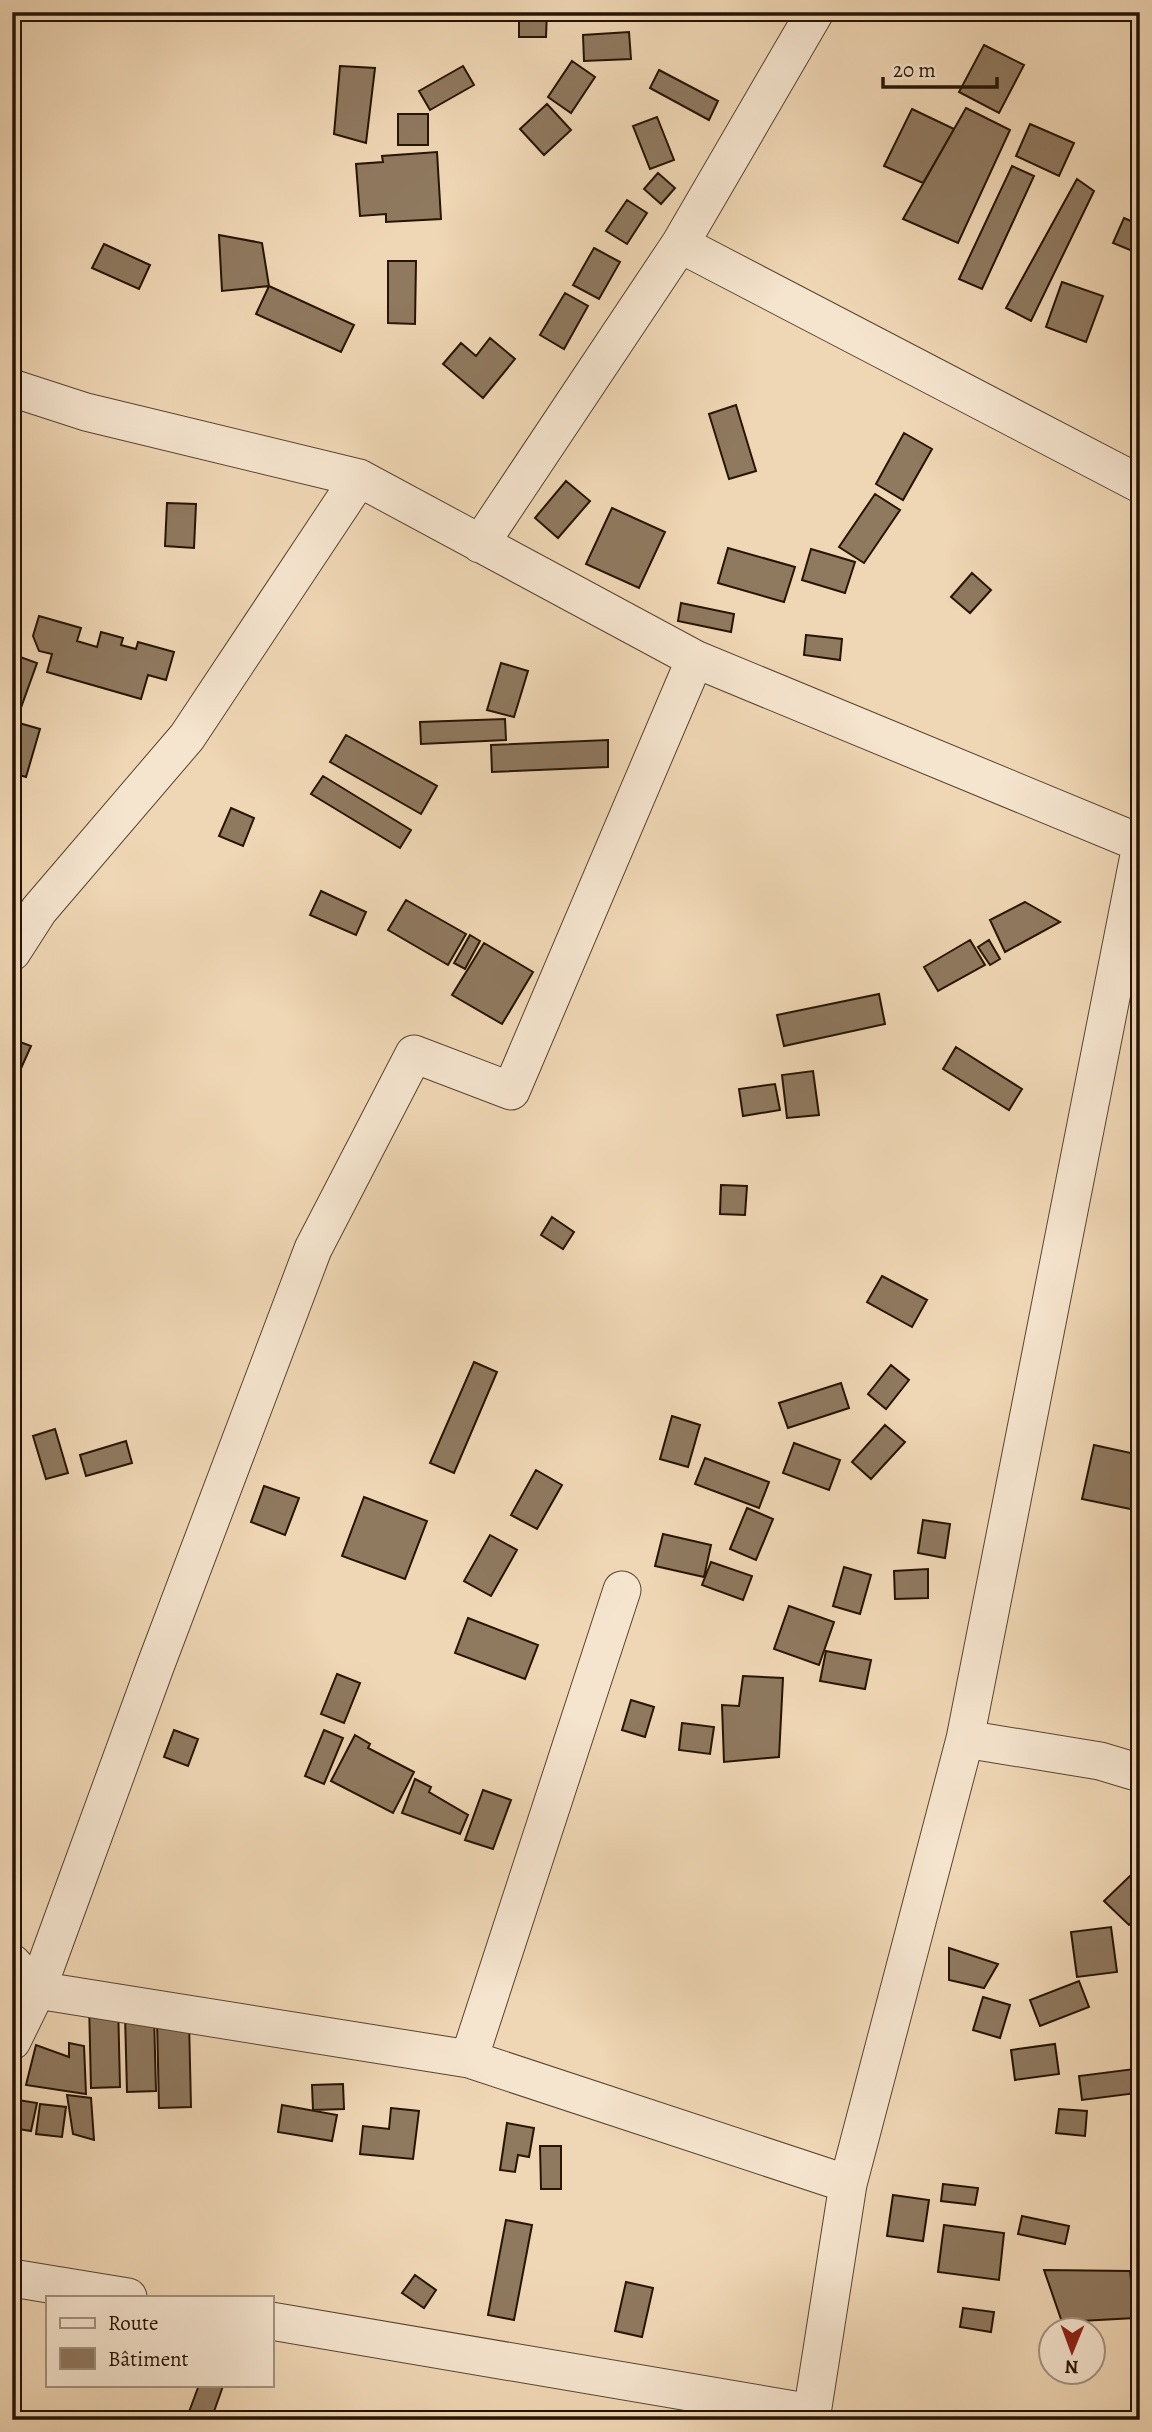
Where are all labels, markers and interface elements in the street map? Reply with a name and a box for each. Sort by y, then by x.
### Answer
scale bar [883,46,996,90]
text: 20 m [893,56,936,84]
legend [46,2296,273,2386]
text: Route [108,2309,158,2337]
north arrow [1036,2316,1106,2386]
text: Bâtiment [108,2345,189,2373]
text: N [1064,2354,1079,2380]

